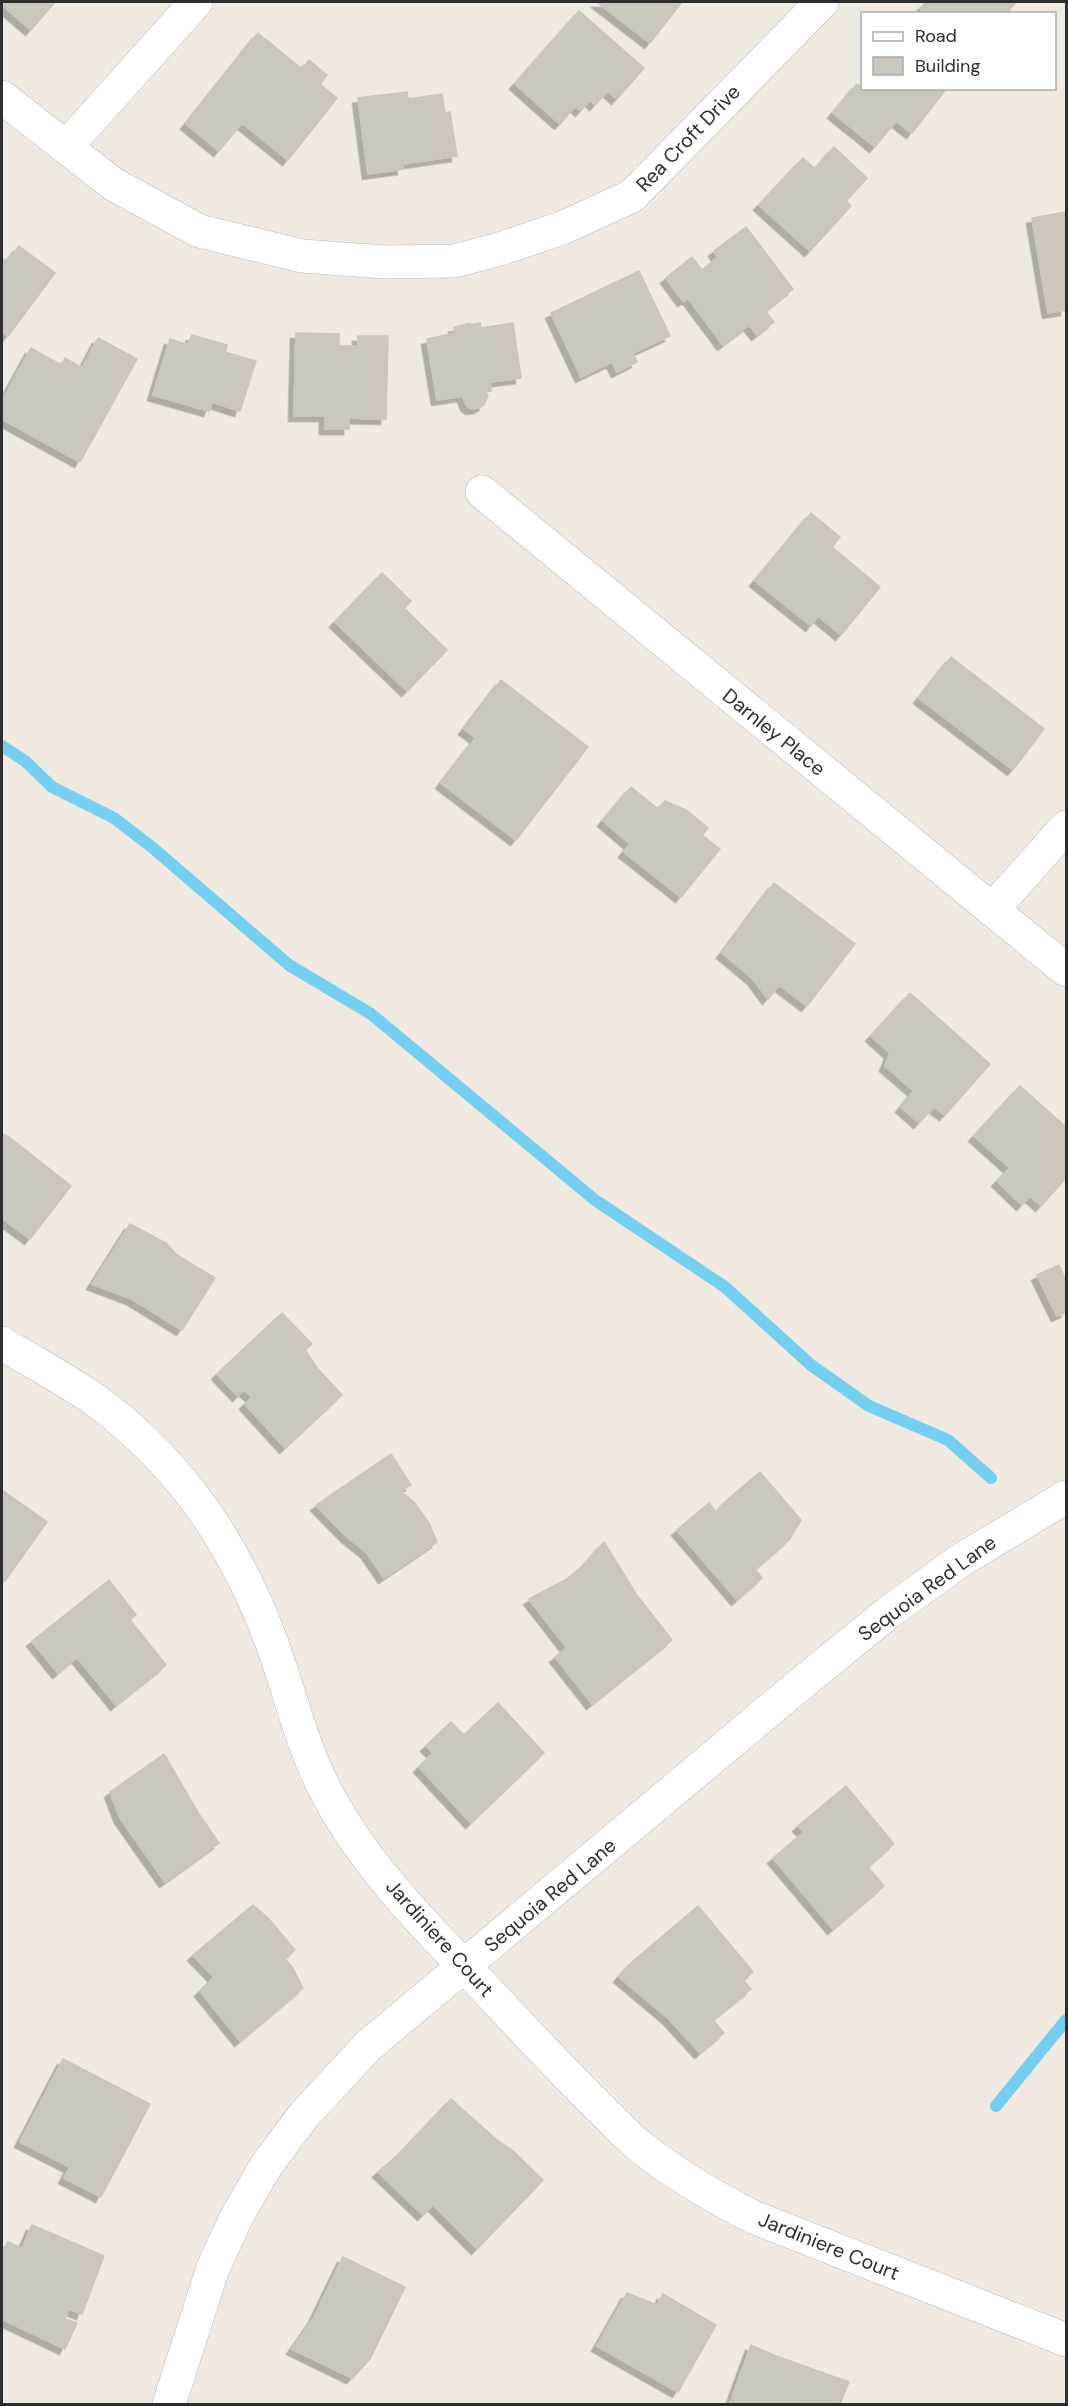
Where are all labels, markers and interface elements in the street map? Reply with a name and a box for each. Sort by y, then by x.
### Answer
legend [861,12,1056,90]
text: Road [915,24,957,48]
text: Building [915,54,980,78]
street label: Rea Croft Drive [630,79,746,197]
street label: Darnley Place [717,683,831,781]
street label: Sequoia Red Lane [853,1529,1001,1647]
street label: Sequoia Red Lane [479,1832,621,1958]
street label: Jardiniere Court [380,1874,500,2002]
street label: Jardiniere Court [755,2206,903,2286]

